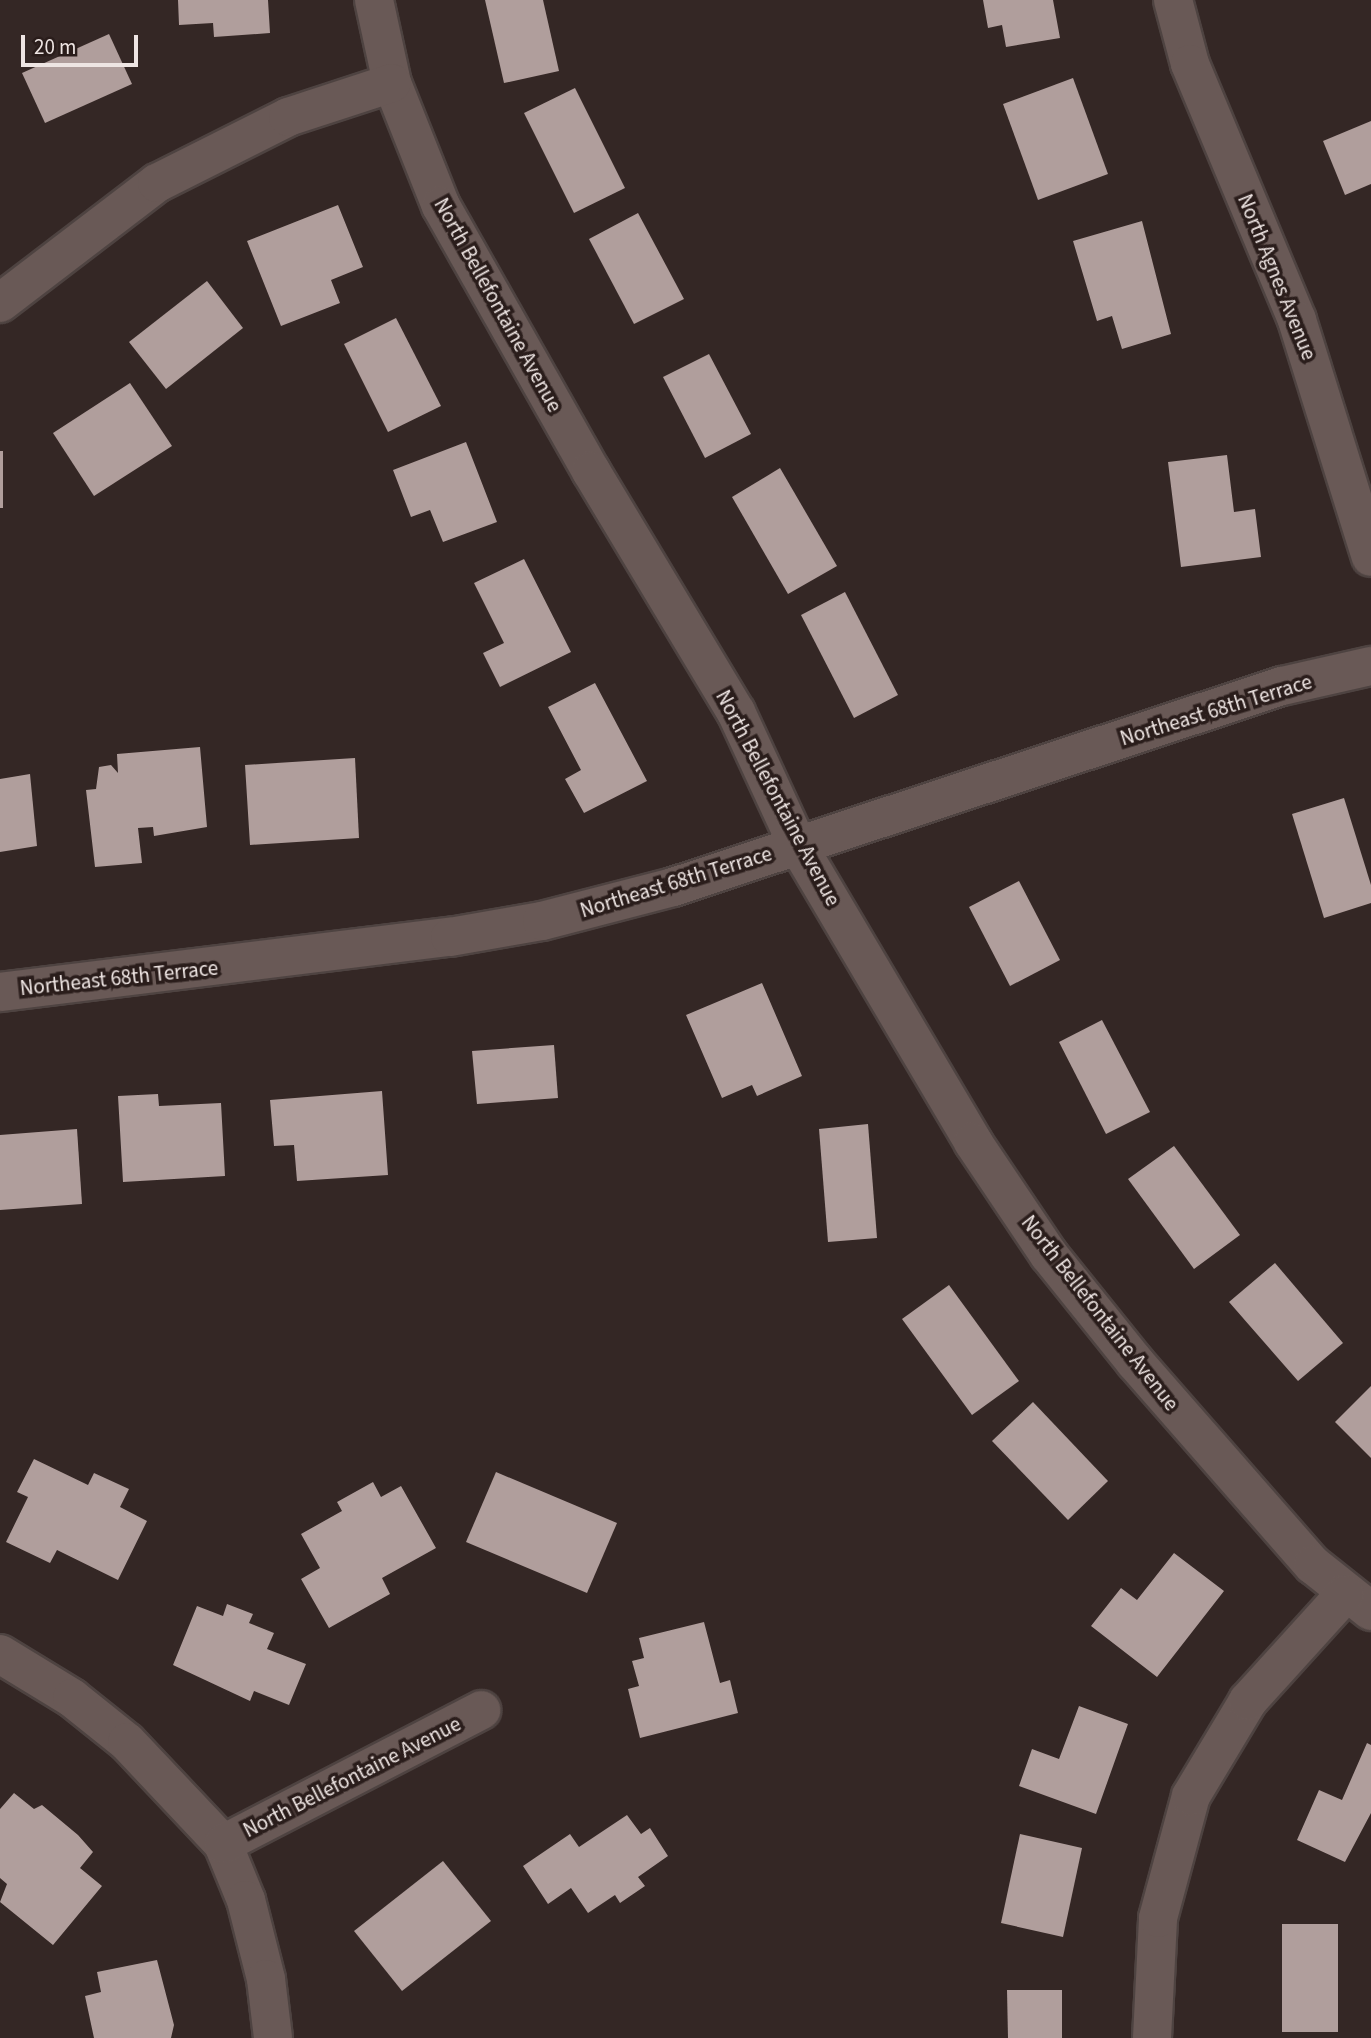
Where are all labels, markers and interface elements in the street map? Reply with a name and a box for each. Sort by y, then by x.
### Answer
scale bar [24,21,142,65]
text: 20 m [34,32,76,62]
street label: North Agnes Avenue [1232,190,1322,364]
street label: North Bellefontaine Avenue [429,194,567,416]
street label: Northeast 68th Terrace [1117,669,1315,751]
street label: North Bellefontaine Avenue [710,686,846,910]
street label: Northeast 68th Terrace [577,841,775,923]
street label: Northeast 68th Terrace [19,955,219,1001]
street label: North Bellefontaine Avenue [1016,1210,1184,1416]
street label: North Bellefontaine Avenue [239,1711,465,1843]

